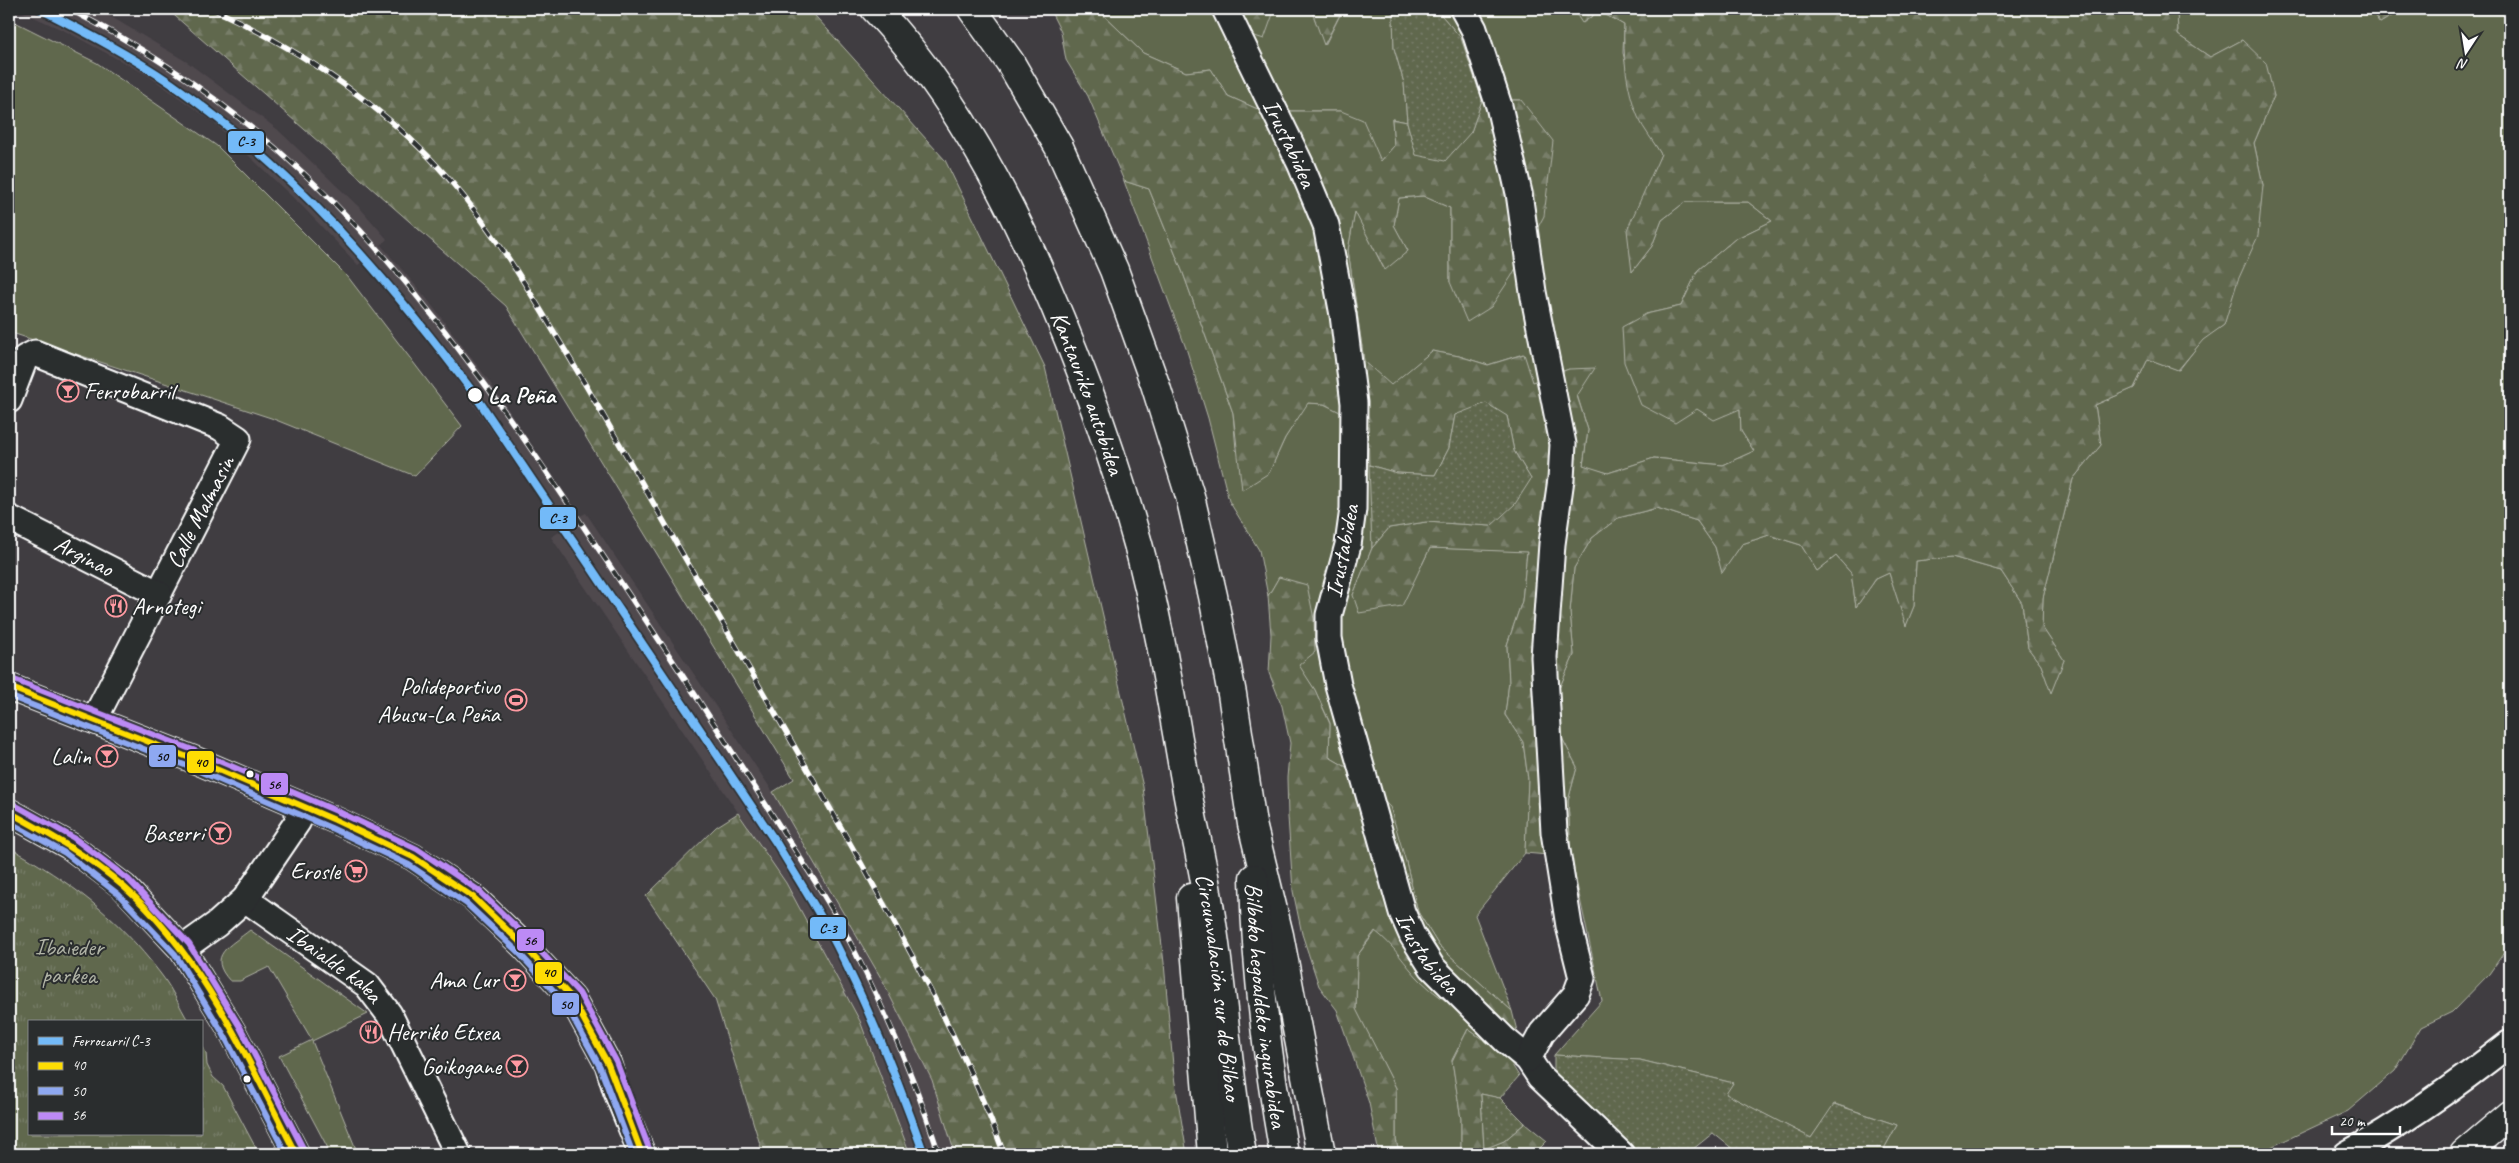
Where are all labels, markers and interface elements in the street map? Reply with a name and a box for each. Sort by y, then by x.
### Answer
north arrow [2442,28,2492,78]
text: N [2455,55,2469,73]
street label: Irustabidea [1256,94,1324,193]
line badge: C-3 [227,130,265,154]
text: C-3 [237,133,256,150]
street label: Kantauriko autobidea [1044,307,1132,480]
place label: Ferrobarril [84,376,178,406]
bar icon: Ferrobarril [56,379,80,403]
place label: La Peña [488,380,557,410]
marker: La Peña [466,386,484,404]
street label: Calle Malmasin [159,450,242,573]
street label: Irustabidea [1318,500,1366,600]
line badge: C-3 [539,506,577,530]
text: C-3 [549,510,568,527]
street label: Arginao [49,528,120,584]
place label: Arnotegi [132,591,204,621]
restaurant icon: Arnotegi [104,594,128,618]
place label: Polideportivo Abusu-La Peña [378,671,502,729]
sports icon: Polideportivo Abusu-La Peña [504,688,528,712]
place label: Lalin [51,741,91,771]
bar icon: Lalin [95,744,119,768]
line badge: 50 [148,744,177,768]
text: 50 [156,748,170,765]
line badge: 40 [186,750,215,774]
text: 40 [195,754,209,771]
unlabelled marker [245,769,255,779]
line badge: 56 [260,772,289,796]
text: 56 [268,776,282,793]
place label: Baserri [143,818,207,848]
bar icon: Baserri [208,821,232,845]
place label: Erosle [290,856,342,886]
supermarket icon: Erosle [344,859,368,883]
street label: Circunvalación sur de Bilbao [1189,871,1249,1105]
street label: Bilboko hegoaldeko ingurabidea [1239,882,1295,1131]
street label: Irustabidea [1389,907,1467,1002]
line badge: C-3 [809,916,847,940]
street label: Ibaialde kalea [281,918,391,1010]
text: C-3 [819,920,838,937]
line badge: 56 [516,928,545,952]
park label: Ibaieder parkea [35,932,106,990]
text: 56 [524,932,538,949]
line badge: 40 [534,961,563,985]
text: 40 [543,964,557,981]
place label: Ama Lur [429,965,501,995]
bar icon: Ama Lur [503,968,527,992]
line badge: 50 [551,992,580,1016]
text: 50 [560,996,574,1013]
place label: Herriko Etxea [387,1017,501,1047]
legend [28,1020,202,1136]
restaurant icon: Herriko Etxea [359,1020,383,1044]
text: Ferrocarril C-3 [72,1032,151,1051]
place label: Goikogane [422,1051,503,1081]
bar icon: Goikogane [505,1054,529,1078]
text: 40 [72,1056,87,1075]
unlabelled marker [242,1074,252,1084]
text: 50 [72,1082,87,1101]
scale bar [2332,1103,2399,1135]
text: 56 [72,1106,87,1125]
text: 20 m [2339,1112,2366,1131]

